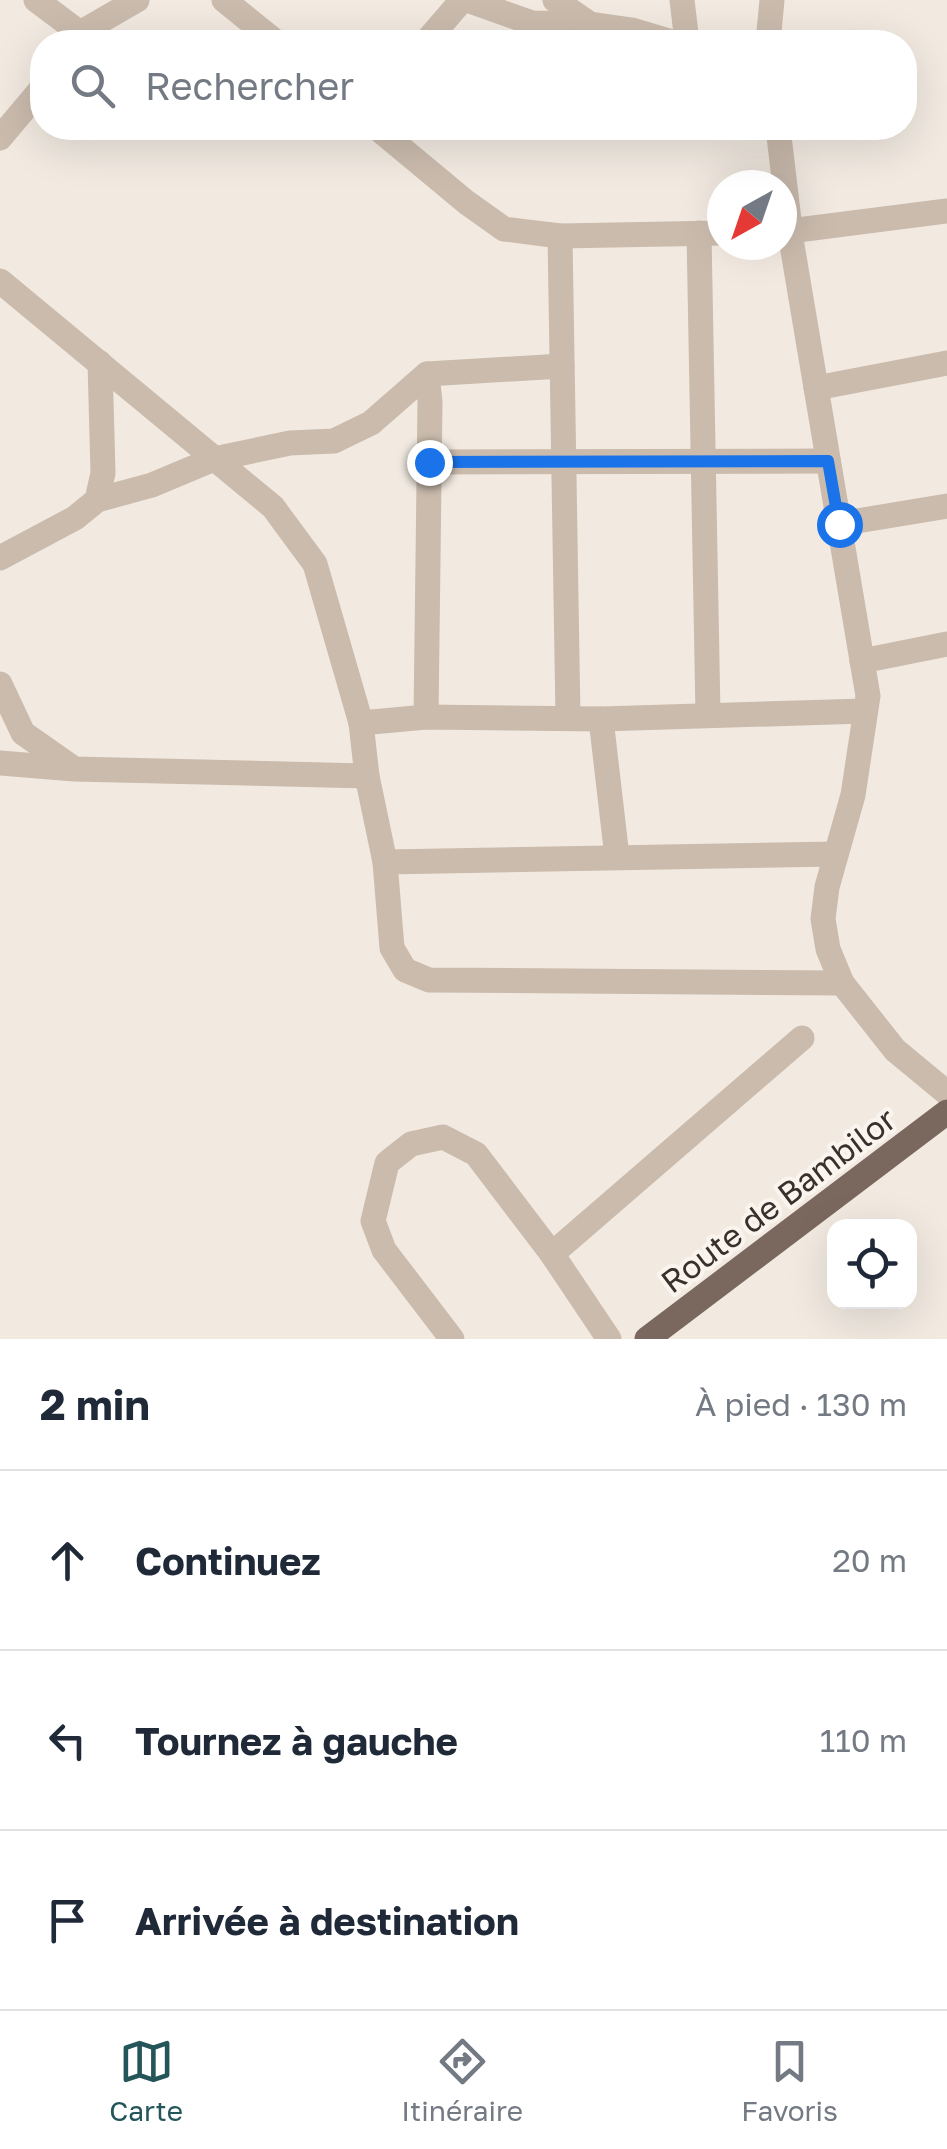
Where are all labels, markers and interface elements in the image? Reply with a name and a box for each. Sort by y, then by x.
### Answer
search box [30,30,917,140]
icon: search [65,58,120,113]
text: Rechercher [145,63,354,108]
north arrow [707,170,797,260]
route end [407,440,453,486]
route start [817,502,863,548]
street label: Route de Bambilor [653,1100,903,1300]
map controls [827,1219,917,1309]
button: locate [827,1219,917,1309]
text: 2 min [40,1379,150,1429]
text: À pied · 130 m [695,1385,907,1423]
icon: ahead [40,1533,95,1588]
text: Continuez [135,1538,321,1583]
text: 20 m [832,1541,907,1579]
icon: left [40,1713,95,1768]
text: Tournez à gauche [135,1718,458,1763]
text: 110 m [820,1721,907,1759]
icon: arrive [40,1893,95,1948]
text: Arrivée à destination [135,1898,519,1943]
tab: Carte [109,2034,183,2127]
tab: Itinéraire [401,2034,523,2127]
tab: Favoris [741,2034,838,2127]

